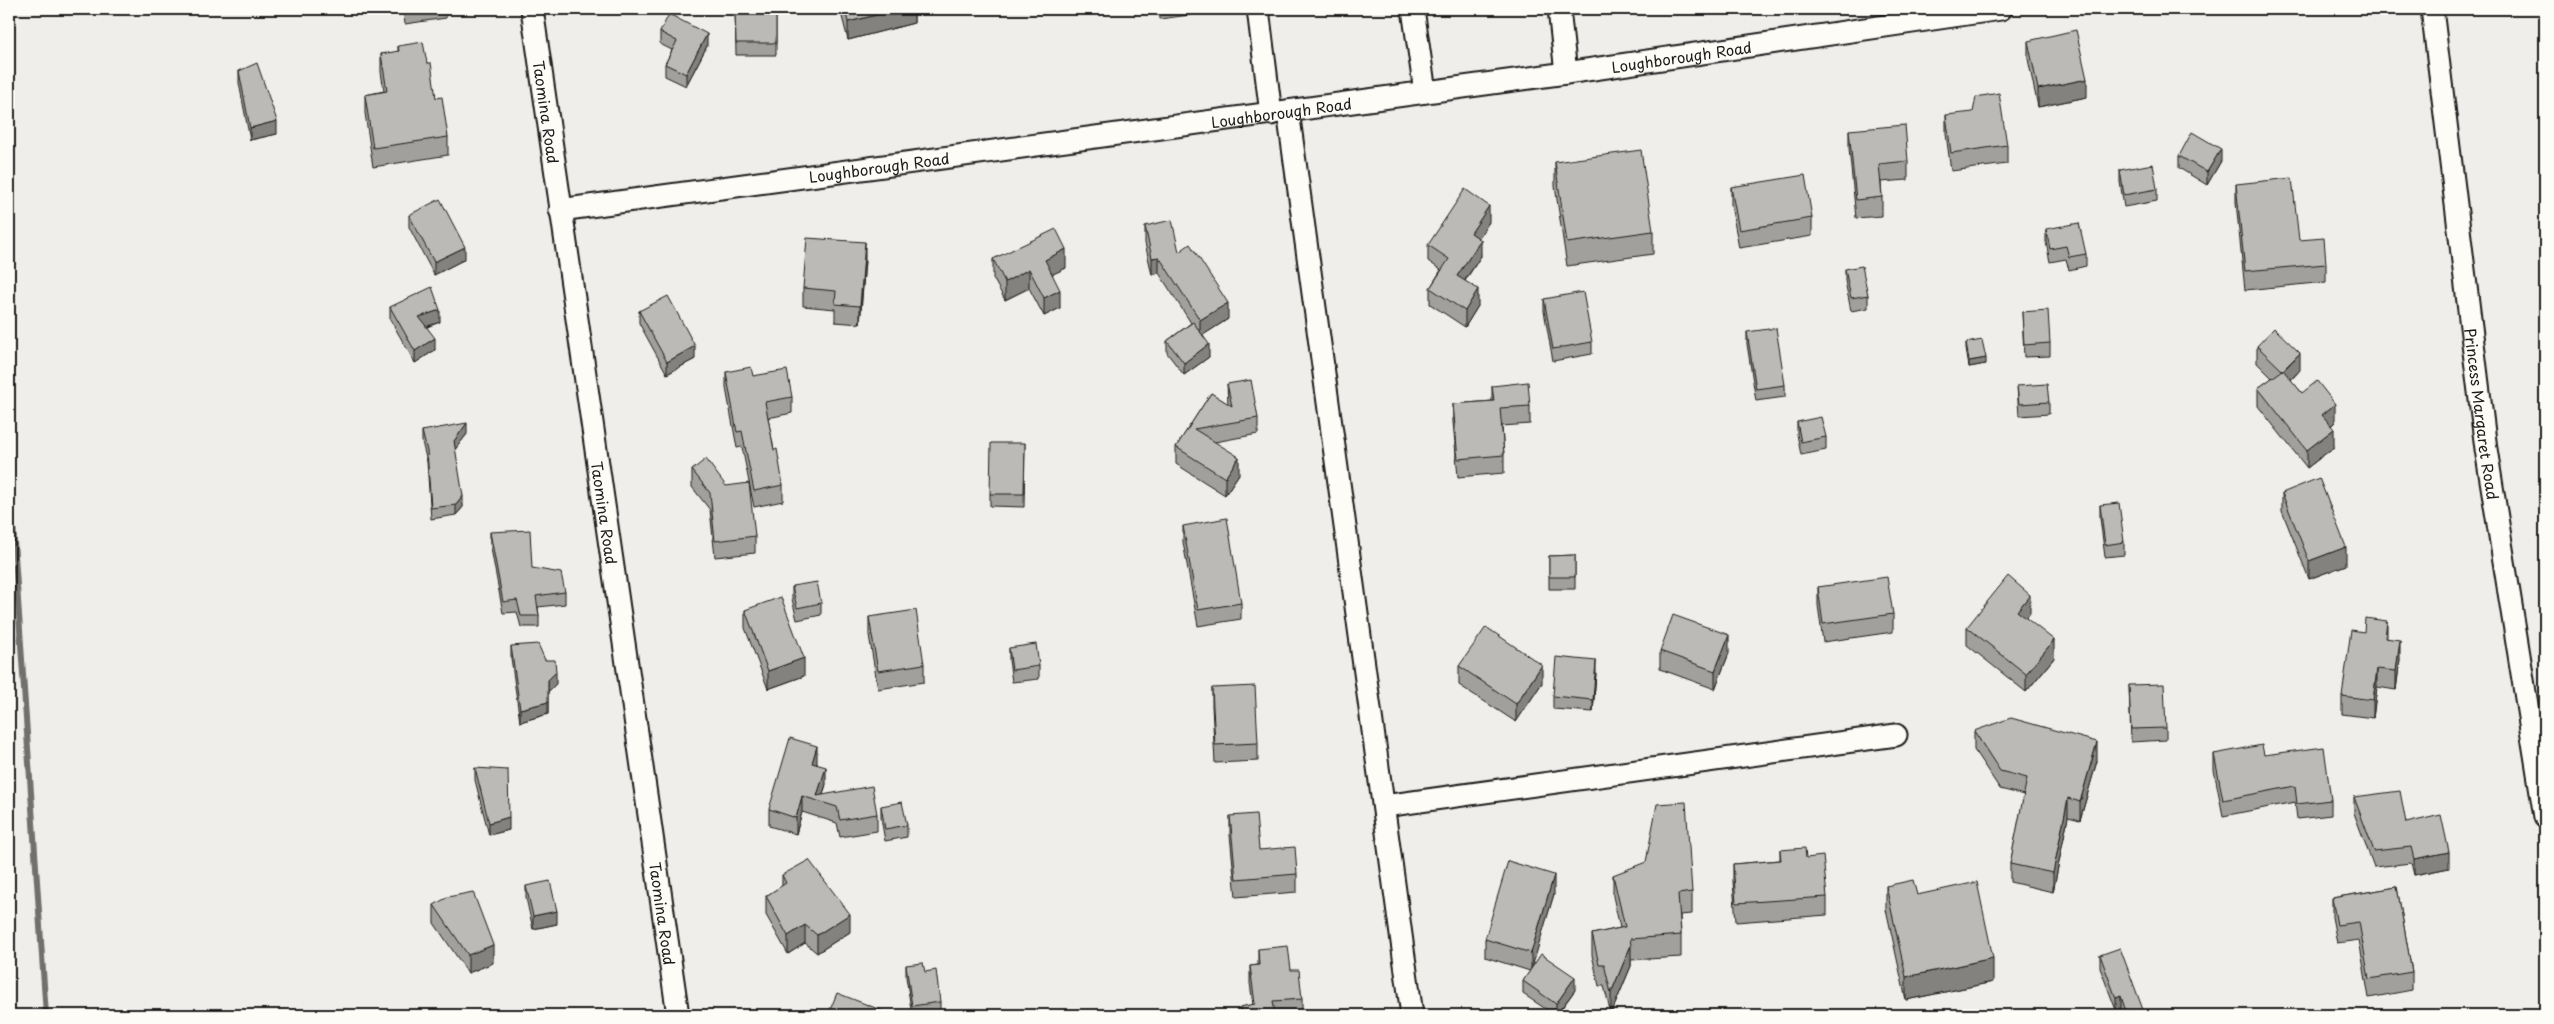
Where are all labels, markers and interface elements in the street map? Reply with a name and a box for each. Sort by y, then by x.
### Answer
street label: Loughborough Road [1610,34,1753,78]
street label: Taomina Road [528,59,566,165]
street label: Loughborough Road [1210,91,1353,133]
street label: Loughborough Road [807,146,951,188]
street label: Princess Margaret Road [2460,327,2505,501]
street label: Taomina Road [586,460,624,566]
street label: Taomina Road [644,860,682,967]

